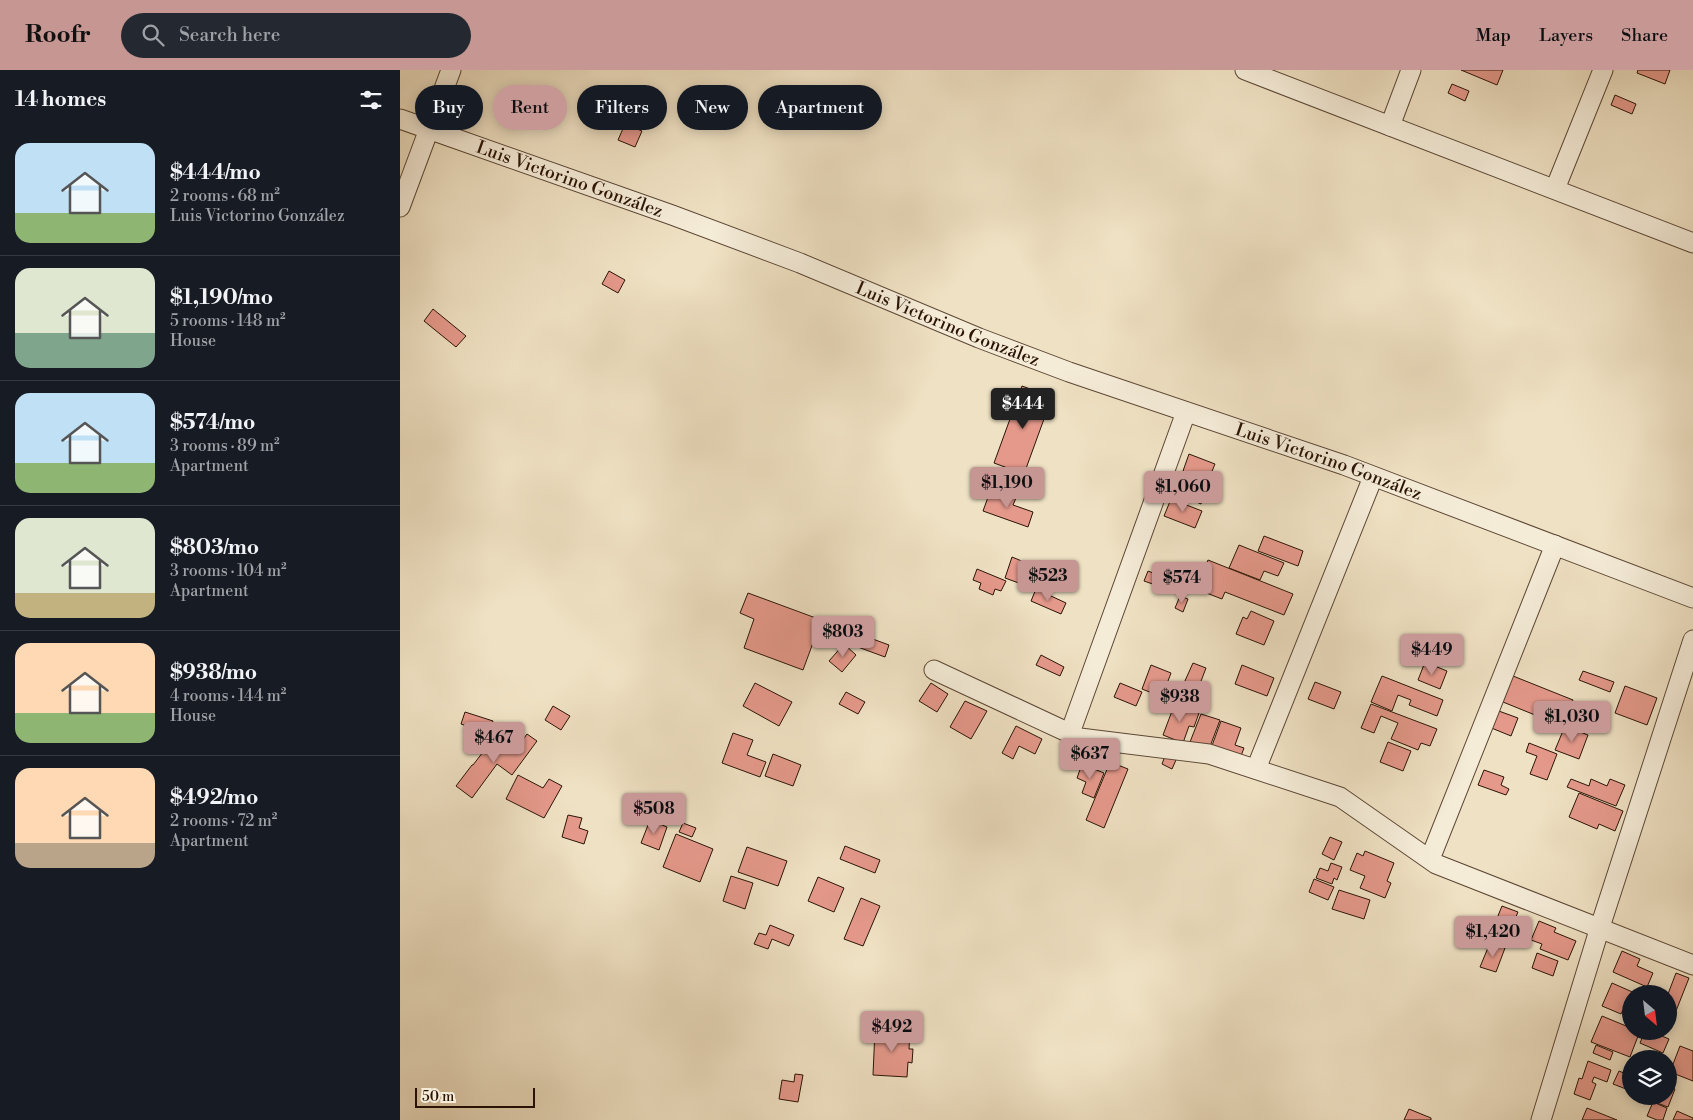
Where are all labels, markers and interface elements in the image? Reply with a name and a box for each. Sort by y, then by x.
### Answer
search box [121,13,471,58]
text: Roofr [25,20,91,50]
icon: search [139,21,167,49]
text: Search here [179,23,280,47]
text: Map [1476,24,1511,47]
text: Layers [1539,24,1593,47]
text: Share [1621,24,1668,47]
chip: Buy [415,85,483,130]
chip: Rent [493,85,567,130]
chip: Filters [577,85,667,130]
chip: New [677,85,748,130]
chip: Apartment [758,85,882,130]
icon: filters [357,86,385,114]
text: 14 homes [15,87,106,113]
street label: Luis Victorino González [473,136,666,223]
text: $444/mo [170,160,261,186]
icon: home [55,163,115,223]
text: 2 rooms · 68 m² [170,186,280,206]
text: Luis Victorino González [170,206,345,226]
street label: Luis Victorino González [852,277,1043,372]
text: $1,190/mo [170,285,273,311]
icon: home [55,288,115,348]
text: 5 rooms · 148 m² [170,311,286,331]
text: House [170,331,216,351]
pin: $444 [993,388,1053,430]
text: $444 [1002,394,1044,414]
text: $574/mo [170,410,255,436]
icon: home [55,413,115,473]
street label: Luis Victorino González [1232,418,1425,506]
text: 3 rooms · 89 m² [170,436,280,456]
text: Apartment [170,456,249,476]
pin: $1,190 [966,466,1048,509]
pin: $1,060 [1142,470,1224,513]
text: $1,190 [981,473,1033,493]
text: $1,060 [1155,477,1211,497]
text: $803/mo [170,535,259,561]
icon: home [55,538,115,598]
pin: $523 [1018,560,1078,602]
text: 3 rooms · 104 m² [170,561,287,581]
pin: $574 [1152,562,1212,604]
text: $523 [1028,566,1068,586]
text: $574 [1163,568,1201,588]
text: Apartment [170,581,249,601]
pin: $803 [813,616,873,658]
text: $803 [823,622,863,642]
pin: $449 [1402,634,1462,676]
text: $449 [1411,640,1453,660]
text: $938/mo [170,660,257,686]
icon: home [55,663,115,723]
pin: $938 [1150,680,1210,723]
text: 4 rooms · 144 m² [170,686,286,706]
text: $938 [1160,687,1200,707]
pin: $1,030 [1531,700,1613,743]
text: House [170,706,216,726]
text: $1,030 [1544,707,1600,727]
pin: $467 [464,722,524,764]
text: $467 [475,728,513,748]
pin: $637 [1060,738,1120,780]
text: $637 [1071,744,1109,764]
text: $492/mo [170,785,258,811]
icon: home [55,788,115,848]
pin: $508 [624,792,684,835]
text: $508 [633,799,675,819]
text: 2 rooms · 72 m² [170,811,277,831]
text: Apartment [170,831,249,851]
pin: $1,420 [1452,916,1534,958]
text: $1,420 [1466,922,1520,942]
north arrow [1622,985,1678,1040]
map controls [1622,985,1677,1105]
pin: $492 [862,1010,922,1053]
text: $492 [872,1017,912,1037]
button: layers [1622,1050,1677,1105]
scale bar [415,1085,535,1108]
text: 50 m [422,1088,454,1106]

